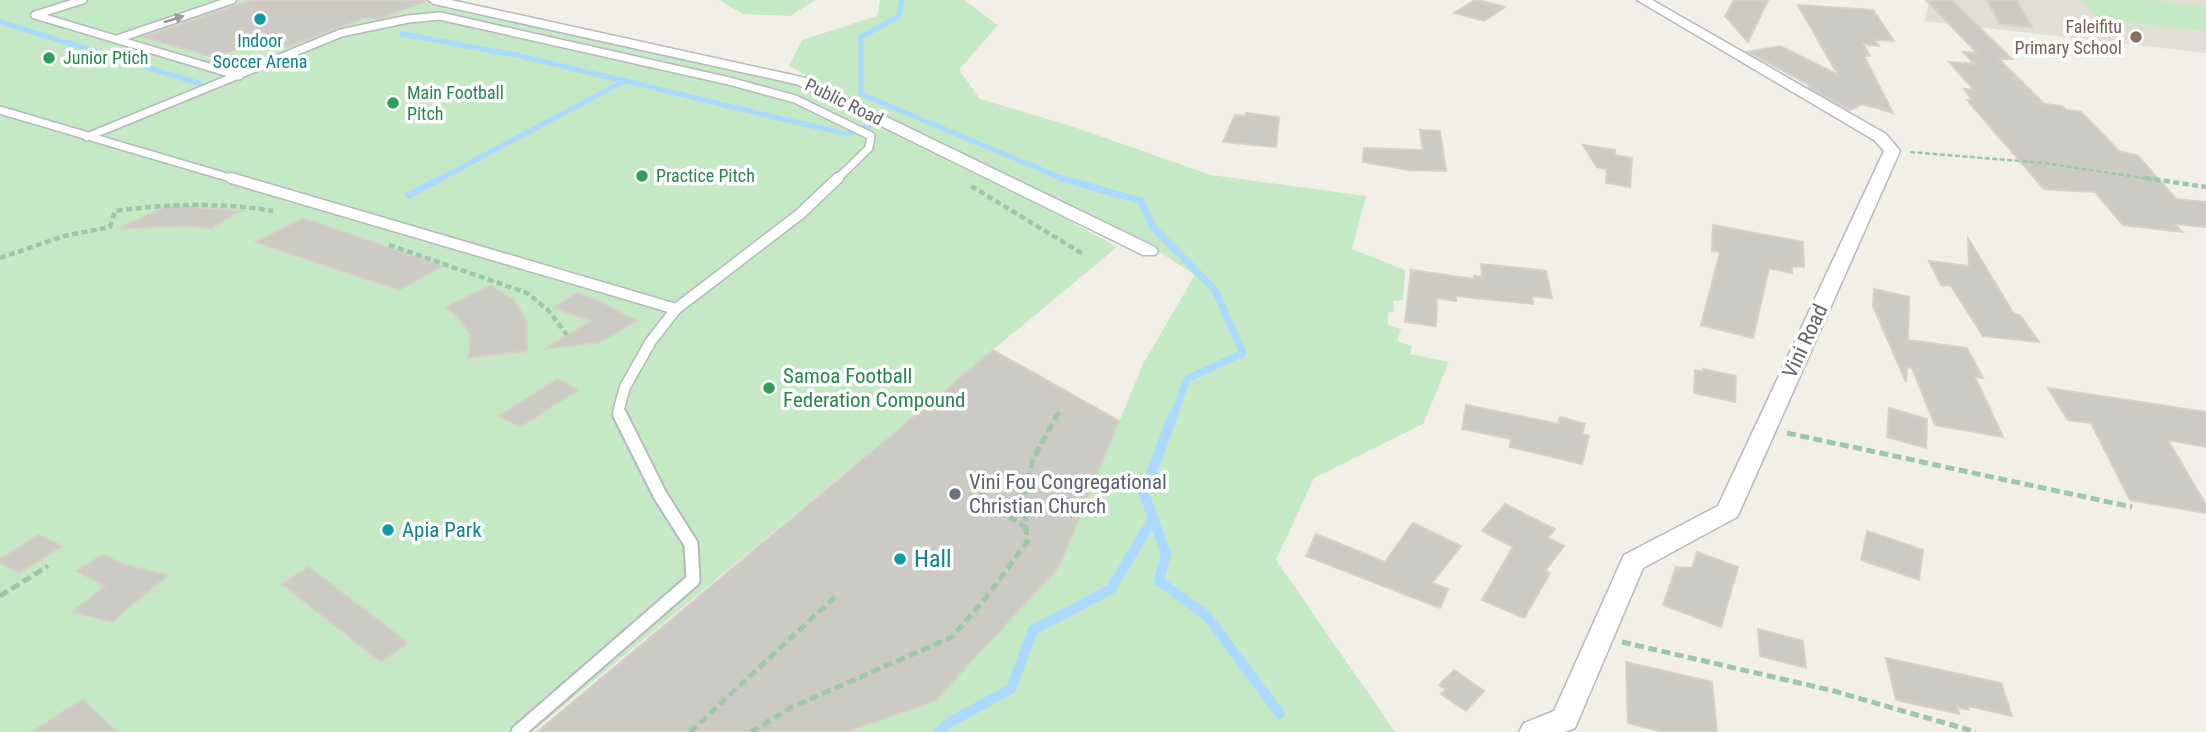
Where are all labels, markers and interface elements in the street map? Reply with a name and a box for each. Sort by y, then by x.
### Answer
marker: Indoor Soccer Arena [252,11,268,27]
one-way arrow [164,13,185,24]
place label: Faleifitu Primary School [2014,16,2122,58]
marker: Faleifitu Primary School [2128,29,2144,45]
place label: Indoor Soccer Arena [213,30,307,72]
place label: Junior Ptich [63,47,148,68]
marker: Junior Ptich [41,50,57,66]
street label: Public Road [802,74,887,129]
place label: Main Football Pitch [407,82,504,124]
marker: Main Football Pitch [385,95,401,111]
place label: Practice Pitch [656,165,755,186]
marker: Practice Pitch [634,168,650,184]
street label: Vini Road [1778,300,1832,382]
place label: Samoa Football Federation Compound [783,364,966,412]
marker: Samoa Football Federation Compound [761,380,777,396]
place label: Vini Fou Congregational Christian Church [969,470,1167,518]
marker: Vini Fou Congregational Christian Church [947,486,963,502]
place label: Apia Park [402,518,482,542]
marker: Apia Park [380,522,396,538]
place label: Hall [914,545,951,573]
marker: Hall [892,551,908,567]

